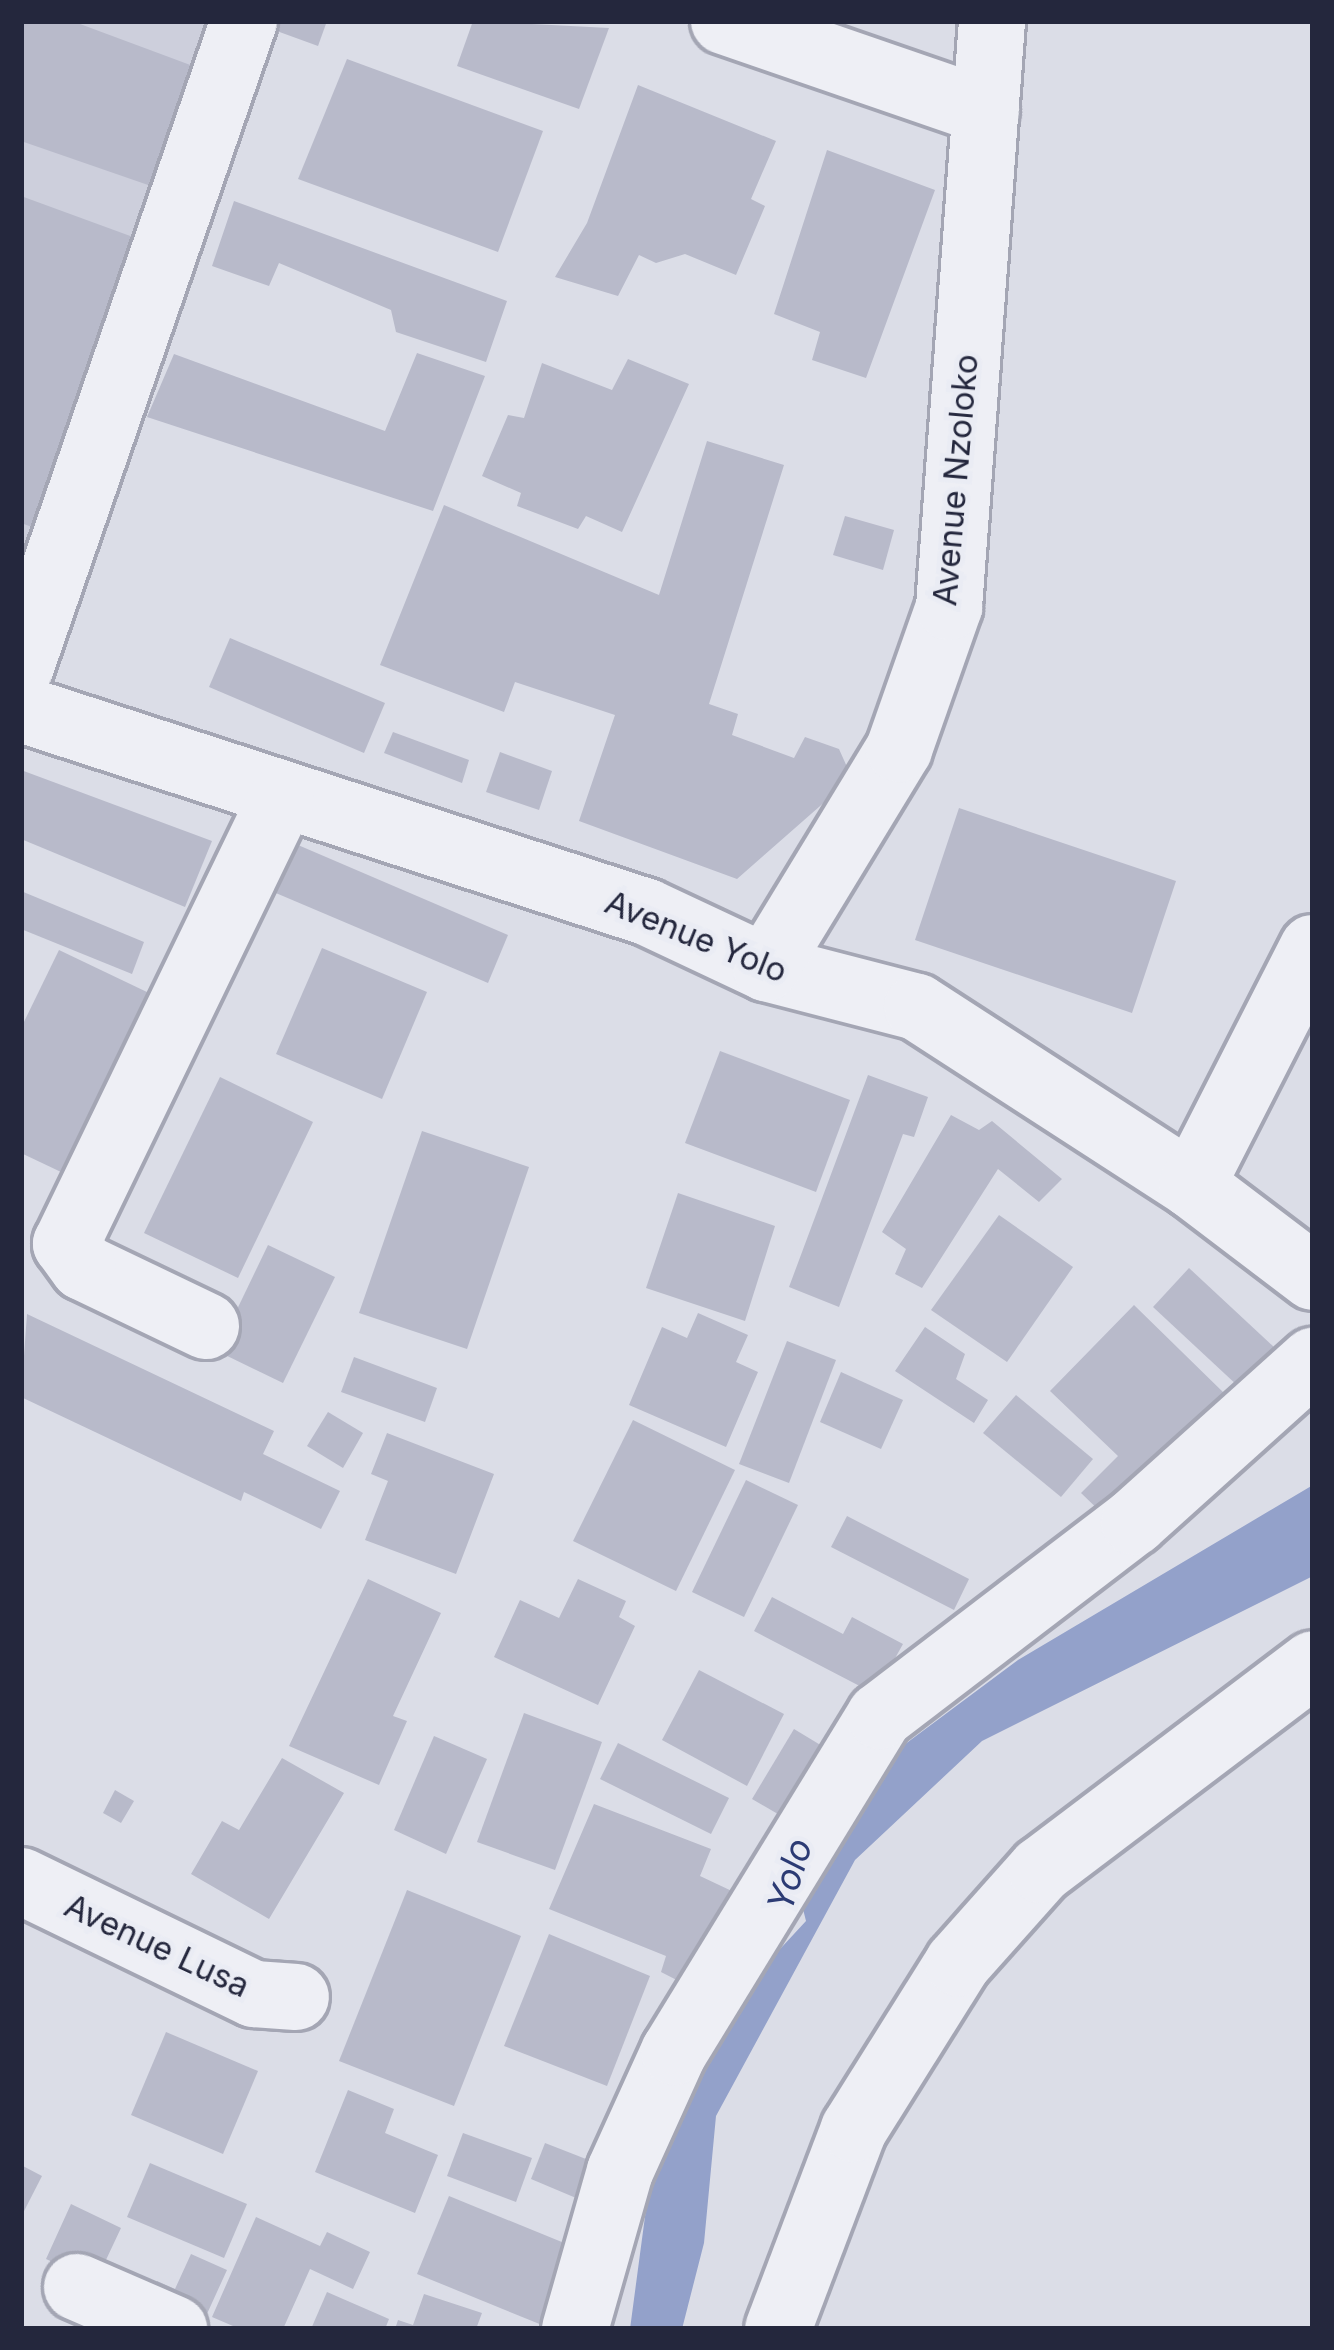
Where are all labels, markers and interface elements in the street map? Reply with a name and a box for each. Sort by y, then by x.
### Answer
street label: Avenue Nzoloko [925,352,987,608]
street label: Avenue Yolo [599,883,793,991]
water label: Yolo [759,1833,821,1917]
street label: Avenue Lusa [58,1886,256,2006]

